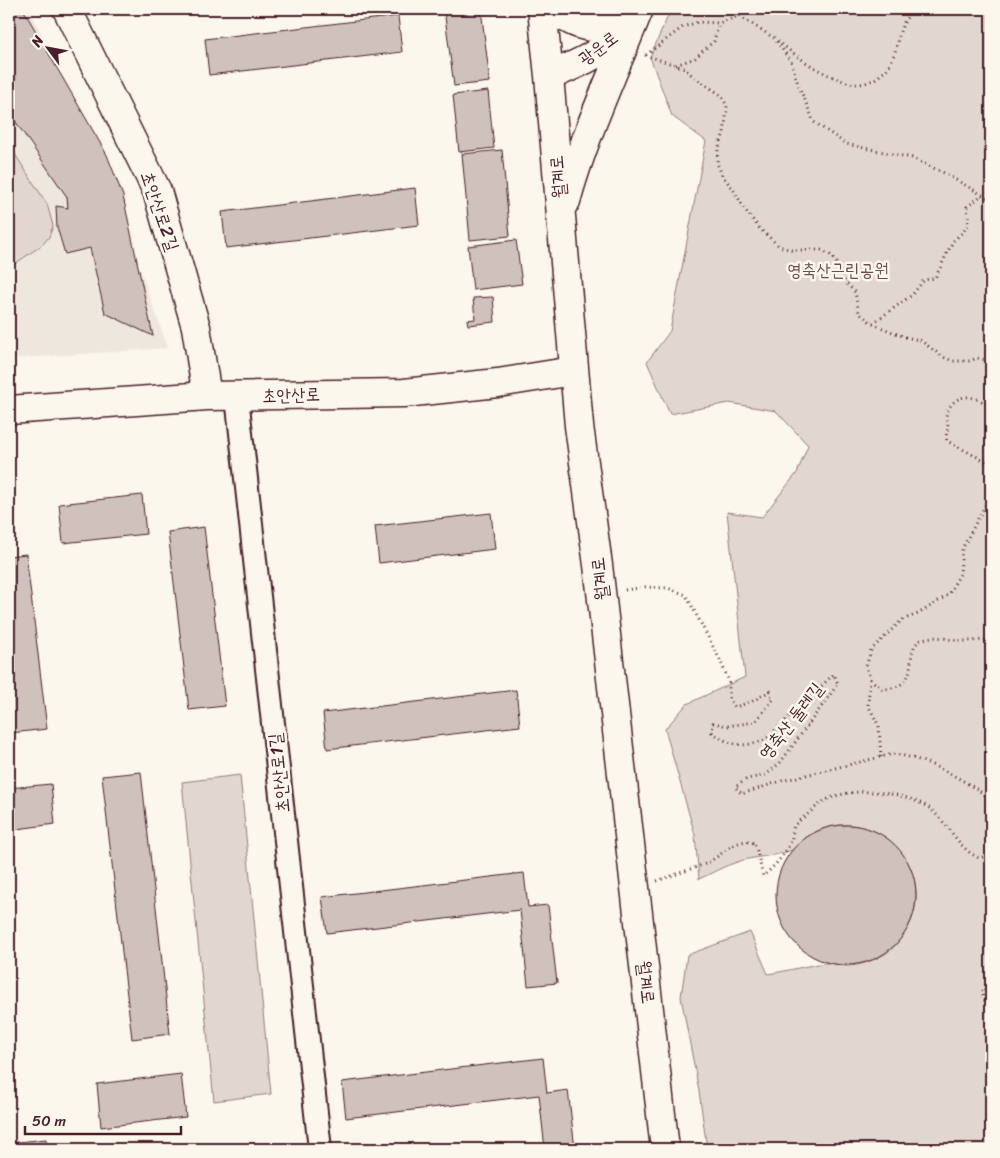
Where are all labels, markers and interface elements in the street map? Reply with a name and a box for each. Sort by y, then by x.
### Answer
north arrow [22,22,72,72]
street label: 광운로 [571,22,625,74]
text: N [24,30,51,53]
street label: 월계로 [540,154,576,200]
street label: 초안산로2길 [131,167,189,256]
park label: 영축산근린공원 [787,254,889,286]
street label: 초안산로 [261,378,321,412]
street label: 월계로 [581,555,619,603]
street label: 영축산 둘레길 [750,675,832,767]
street label: 초안산로1길 [259,731,299,815]
street label: 월계로 [627,958,665,1006]
scale bar [25,1103,181,1135]
text: 50 m [32,1108,67,1134]

